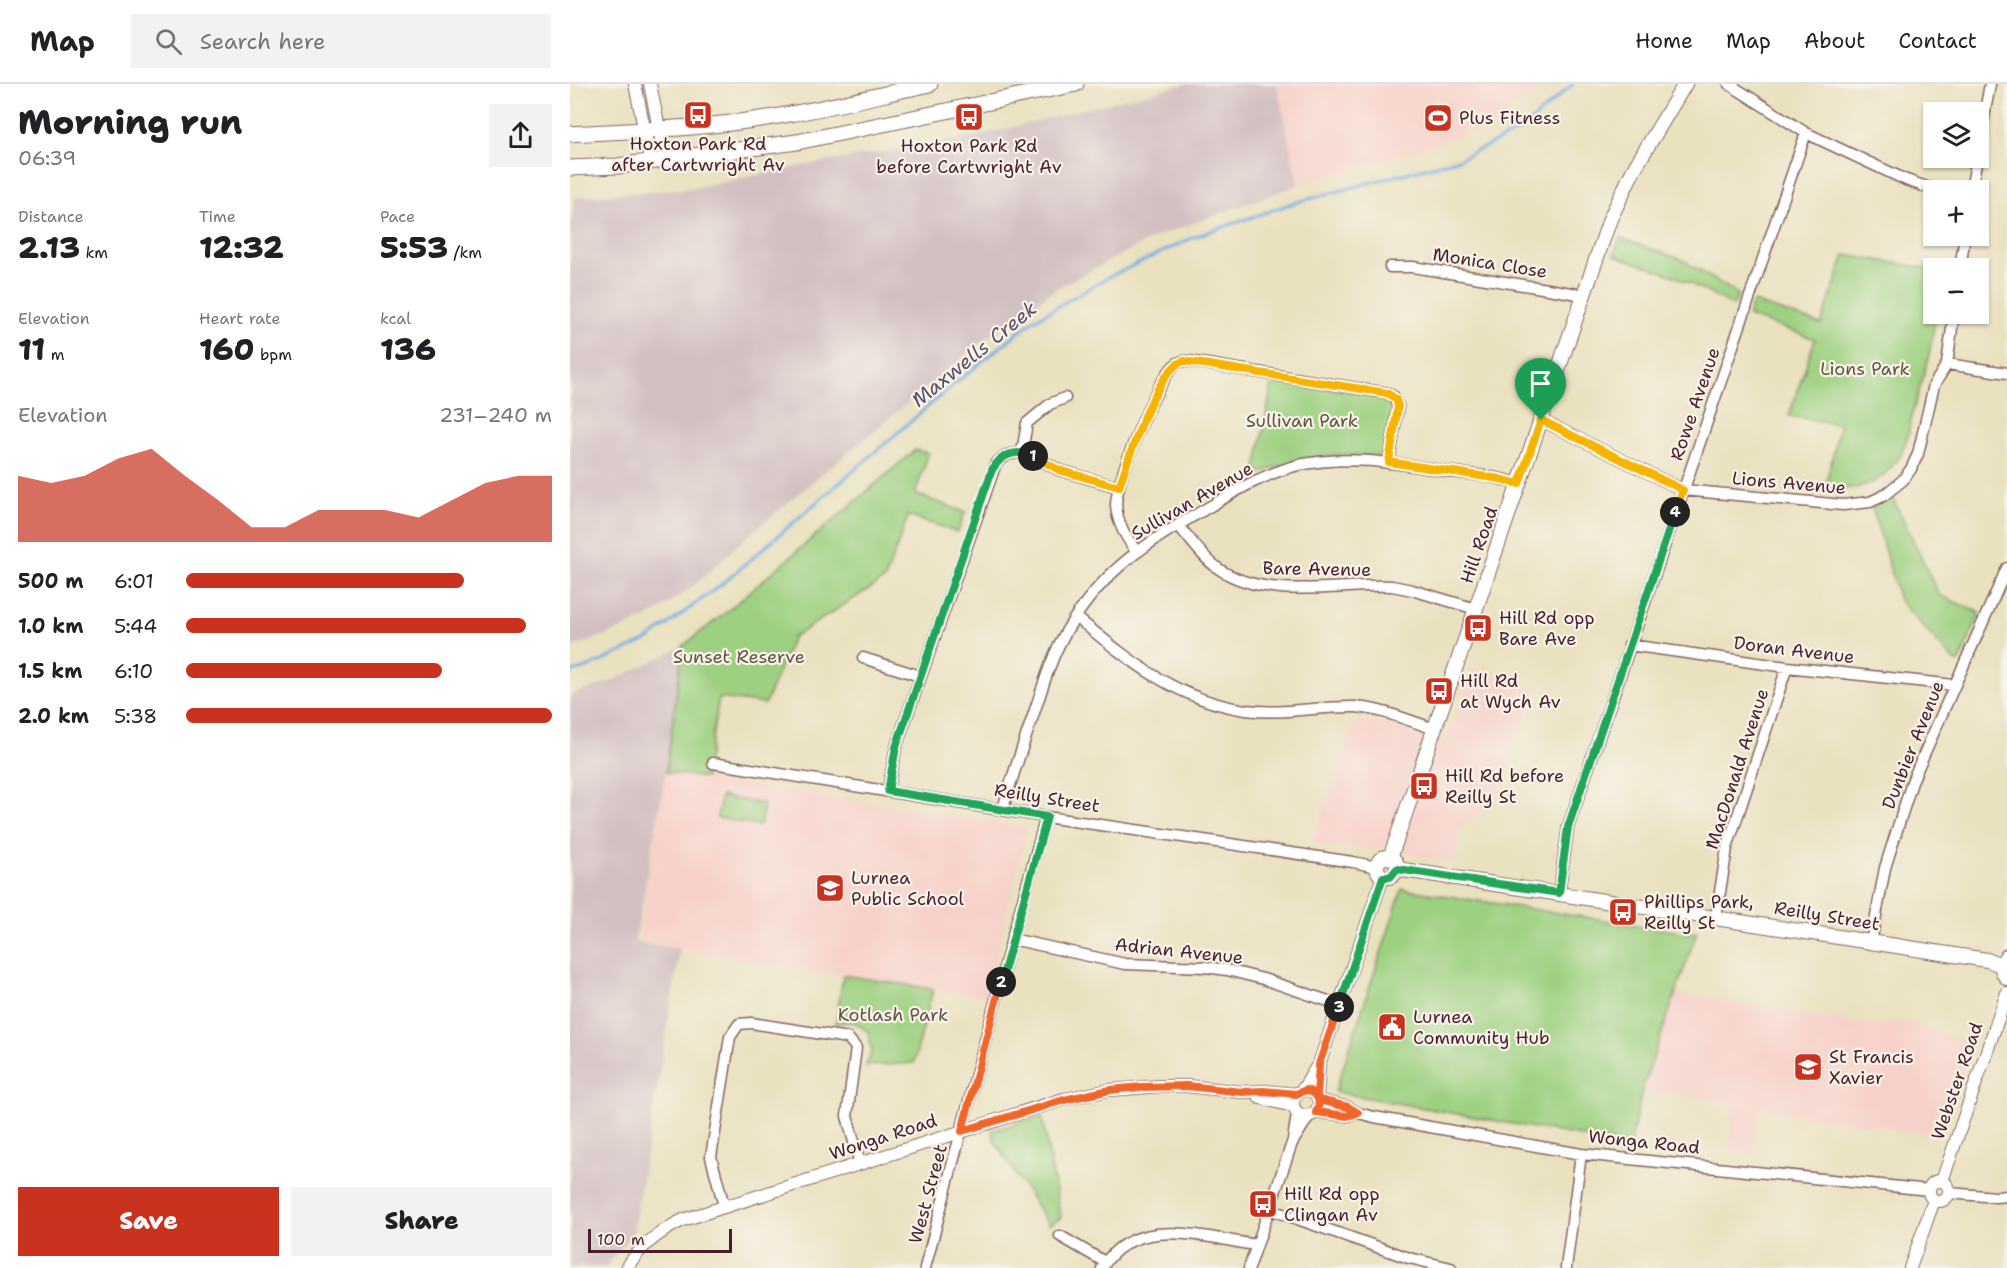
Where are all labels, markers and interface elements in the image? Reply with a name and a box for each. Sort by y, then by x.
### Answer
search box [131,14,551,68]
text: Map [30,22,95,60]
icon: search [152,25,185,58]
text: Search here [200,27,325,56]
text: Home [1635,27,1693,55]
text: Map [1726,27,1771,55]
text: About [1804,27,1865,55]
text: Contact [1898,27,1977,55]
bus stop icon: Hoxton Park Rd after Cartwright Av [682,99,714,131]
text: Morning run [18,100,242,145]
bus stop icon: Hoxton Park Rd before Cartwright Av [953,101,985,133]
sports icon: Plus Fitness [1422,102,1454,134]
map controls [1923,102,1989,324]
button: layers [1923,102,1989,168]
button: share [489,104,552,167]
place label: Plus Fitness [1459,106,1560,130]
place label: Hoxton Park Rd after Cartwright Av [611,132,785,177]
place label: Hoxton Park Rd before Cartwright Av [876,134,1062,179]
text: 06:39 [18,145,76,171]
button: + [1923,180,1989,246]
text: Distance [18,206,84,227]
text: Time [199,206,236,227]
text: Pace [380,206,415,227]
text: 2.13 [18,227,80,268]
text: 12:32 [199,227,284,268]
text: 5:53 [380,227,448,268]
text: km [80,242,108,263]
text: /km [448,242,482,263]
street label: Monica Close [1431,242,1549,284]
button: − [1923,258,1989,324]
water label: Maxwells Creek [906,295,1043,413]
text: Elevation [18,308,90,329]
text: Heart rate [199,308,281,329]
text: kcal [380,308,411,329]
text: 11 [18,329,45,370]
text: 160 [199,329,254,370]
text: 136 [380,329,436,370]
text: m [45,344,65,365]
text: bpm [254,344,292,365]
street label: Rowe Avenue [1664,344,1726,464]
park label: Lions Park [1820,357,1910,381]
pin [1515,358,1566,420]
icon: arrive [1524,367,1557,400]
text: Elevation [18,402,108,428]
text: 231–240 m [439,402,552,428]
park label: Sullivan Park [1246,409,1358,433]
pin: 1 [1018,441,1048,471]
text: 1 [1029,445,1037,466]
street label: Sullivan Avenue [1127,456,1257,546]
street label: Lions Avenue [1731,466,1847,500]
pin: 4 [1660,497,1690,527]
text: 4 [1669,501,1681,522]
street label: Hill Road [1455,503,1503,587]
street label: Bare Avenue [1262,556,1372,582]
text: 500 m [18,568,84,594]
text: 6:01 [114,568,154,594]
place label: Hill Rd opp Bare Ave [1499,606,1595,651]
bus stop icon: Hill Rd opp Bare Ave [1462,612,1494,644]
text: 1.0 km [18,613,83,639]
text: 5:44 [114,613,157,639]
street label: Doran Avenue [1732,631,1856,669]
park label: Sunset Reserve [673,645,805,669]
text: 1.5 km [18,658,82,684]
text: 6:10 [114,658,153,684]
place label: Hill Rd at Wych Av [1460,669,1561,714]
bus stop icon: Hill Rd at Wych Av [1423,675,1455,707]
street label: Dunbier Avenue [1876,677,1950,813]
street label: MacDonald Avenue [1700,686,1774,852]
text: 2.0 km [18,703,89,729]
text: 5:38 [114,703,157,729]
place label: Hill Rd before Reilly St [1445,764,1564,809]
bus stop icon: Hill Rd before Reilly St [1408,770,1440,802]
street label: Reilly Street [992,778,1102,818]
place label: Lurnea Public School [851,866,965,911]
school or university icon: Lurnea Public School [814,872,846,904]
place label: Phillips Park, Reilly St [1644,890,1753,935]
bus stop icon: Phillips Park, Reilly St [1607,896,1639,928]
street label: Reilly Street [1772,896,1882,936]
street label: Adrian Avenue [1114,932,1244,970]
pin: 2 [986,967,1016,997]
text: 2 [995,971,1007,992]
pin: 3 [1324,992,1354,1022]
text: 3 [1333,996,1345,1017]
park label: Kotlash Park [838,1003,948,1027]
place label: Lurnea Community Hub [1413,1005,1550,1050]
public building icon: Lurnea Community Hub [1376,1011,1408,1043]
street label: Webster Road [1926,1019,1988,1143]
place label: St Francis Xavier [1829,1045,1914,1090]
school or university icon: St Francis Xavier [1792,1051,1824,1083]
street label: Wonga Road [826,1108,940,1166]
street label: Wonga Road [1587,1124,1701,1160]
street label: West Street [903,1141,953,1246]
place label: Hill Rd opp Clingan Av [1284,1182,1380,1227]
button: Save [18,1187,279,1256]
button: Share [291,1187,552,1256]
bus stop icon: Hill Rd opp Clingan Av [1247,1188,1279,1220]
scale bar [588,1226,732,1254]
text: 100 m [597,1229,645,1250]

